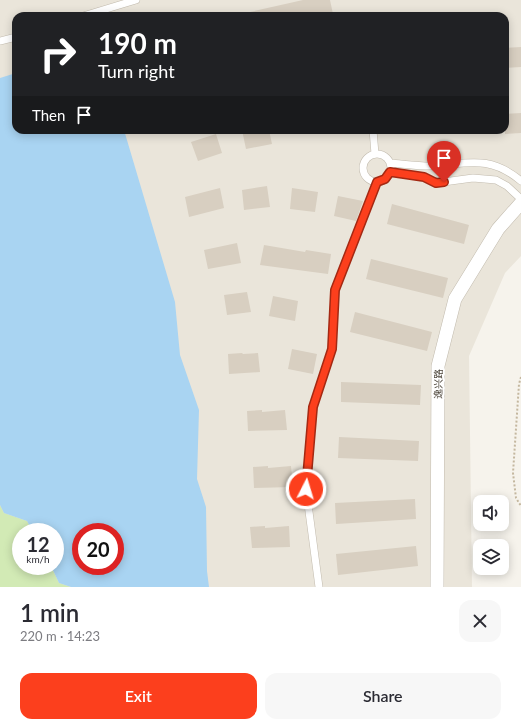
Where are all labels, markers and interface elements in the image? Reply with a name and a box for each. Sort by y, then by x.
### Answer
text: 190 m [98,26,177,60]
icon: right [32,28,84,80]
text: Turn right [98,60,175,82]
icon: arrive [73,104,95,126]
text: Then [32,106,65,124]
pin [427,141,461,182]
icon: arrive [433,147,455,169]
street label: 逸兴路 [432,369,444,399]
position arrow [285,468,327,510]
map controls [473,495,509,575]
button: sound [473,495,509,531]
speed limit sign: 20 [72,523,124,575]
text: 12 [26,532,50,556]
button: layers [473,539,509,575]
text: km/h [26,553,50,565]
text: 1 min [20,598,79,627]
button: close [459,600,501,642]
text: 220 m · 14:23 [20,628,100,644]
button: Exit [20,673,257,719]
button: Share [265,673,501,719]

